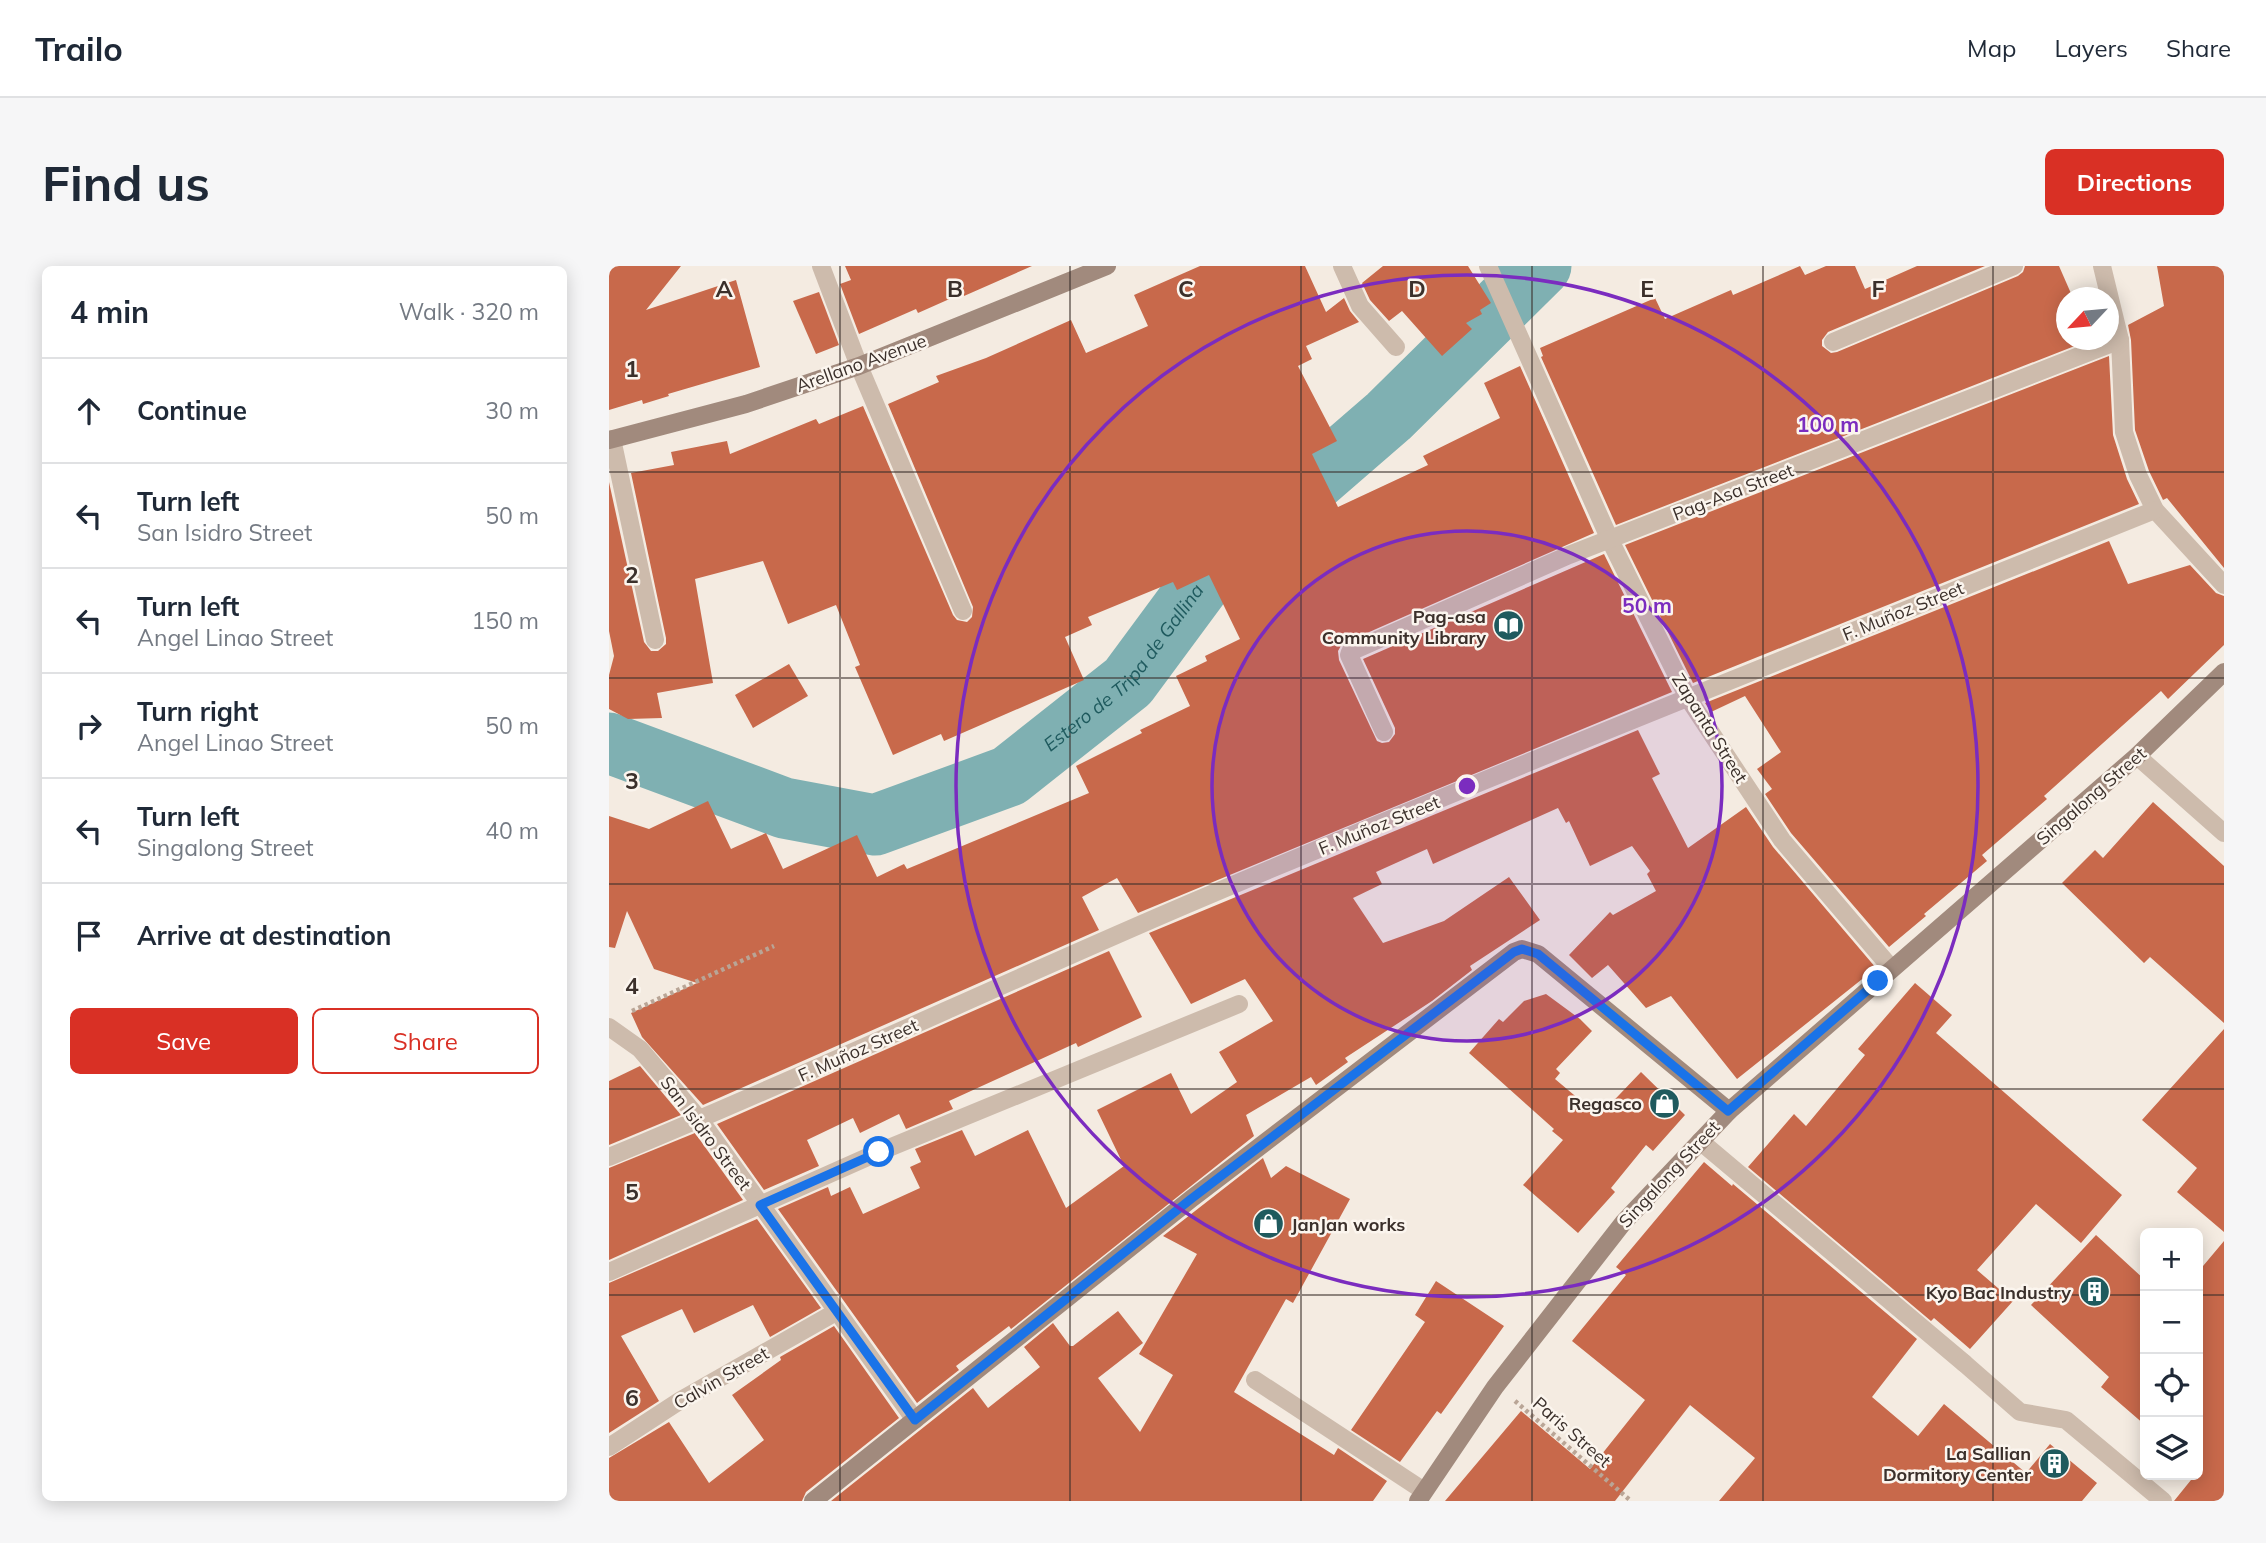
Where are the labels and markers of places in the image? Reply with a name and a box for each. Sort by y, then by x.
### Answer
place label: Pag-asa Community Library [1322,605,1486,649]
library icon: Pag-asa Community Library [1492,609,1526,643]
centre of rings [1455,774,1479,798]
shop icon: Regasco [1648,1086,1682,1120]
place label: Regasco [1569,1092,1642,1115]
shop icon: JanJan works [1251,1207,1285,1241]
place label: JanJan works [1291,1213,1405,1236]
building icon: Kyo Bac Industry [2077,1275,2111,1309]
place label: Kyo Bac Industry [1926,1281,2071,1304]
place label: La Sallian Dormitory Center [1883,1442,2032,1486]
building icon: La Sallian Dormitory Center [2037,1446,2071,1480]

